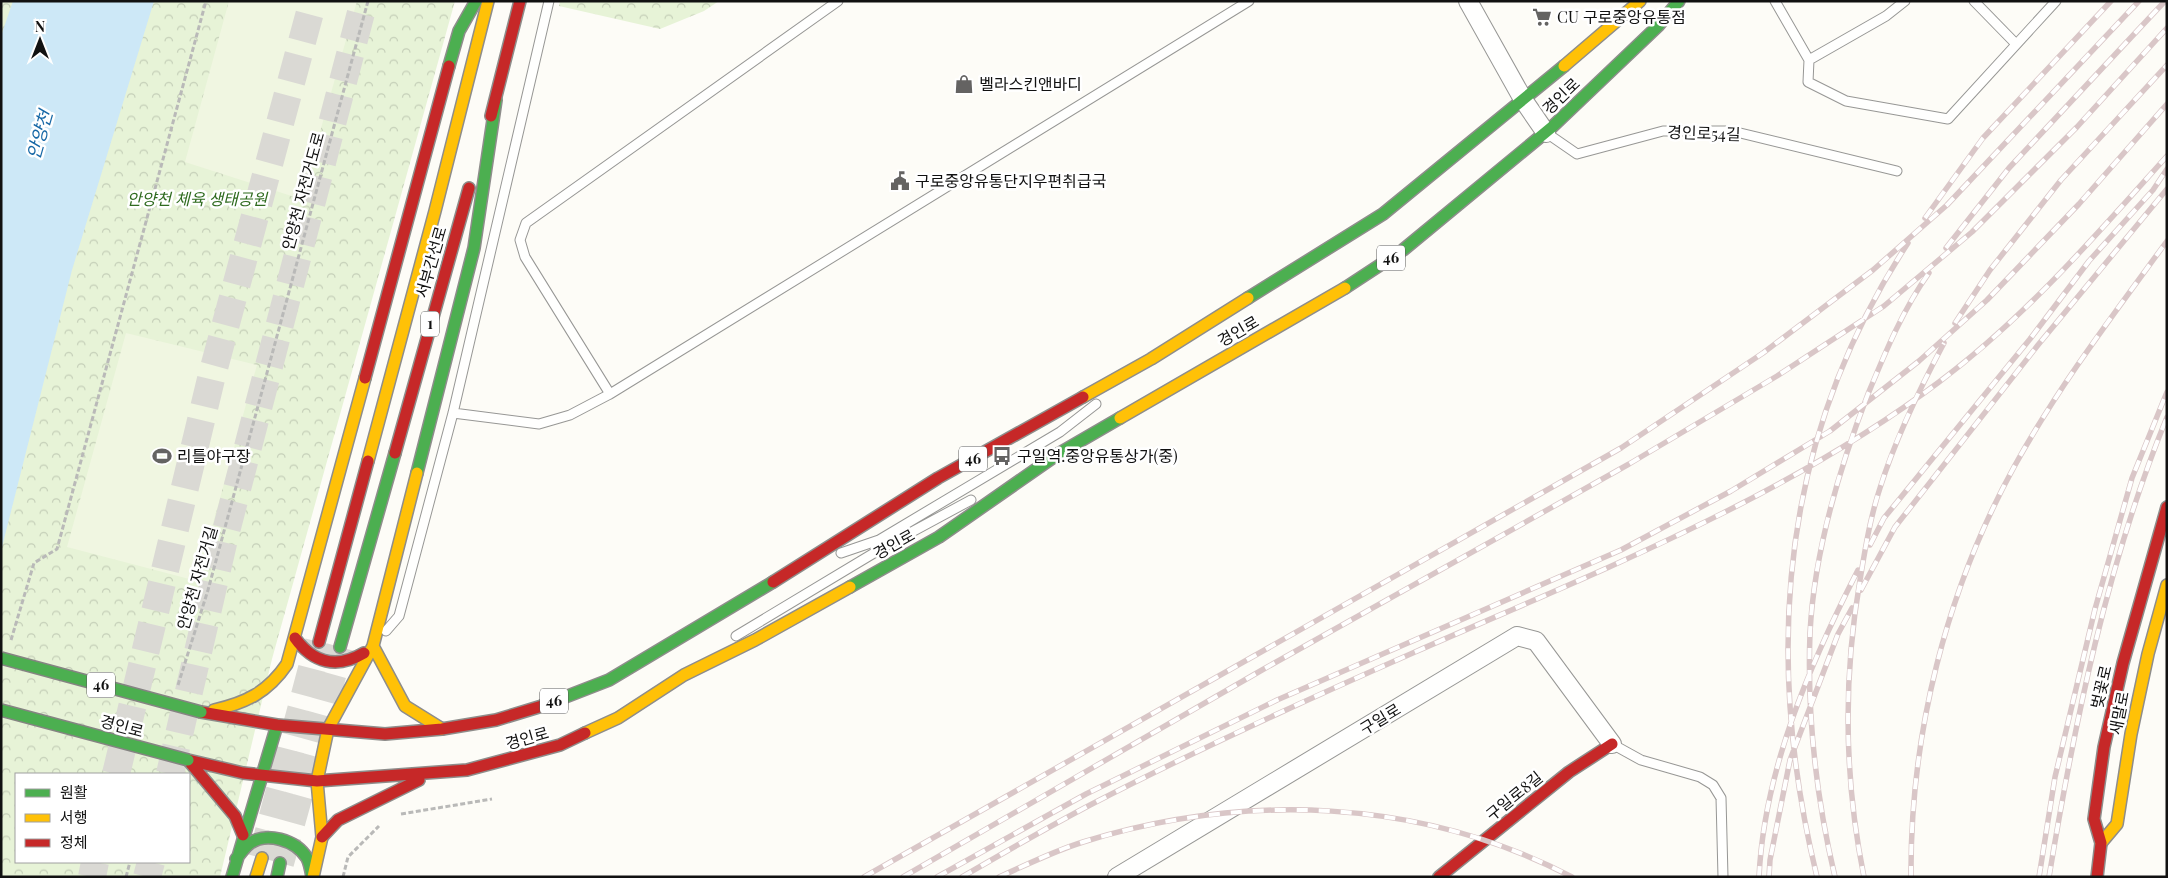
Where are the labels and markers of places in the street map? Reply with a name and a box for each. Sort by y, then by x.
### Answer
supermarket icon: CU 구로중앙유통점 [1531,6,1553,28]
place label: CU 구로중앙유통점 [1557,6,1686,27]
shop icon: 벨라스킨앤바디 [953,73,975,95]
place label: 벨라스킨앤바디 [979,73,1082,94]
public building icon: 구로중앙유통단지우편취급국 [889,170,911,192]
place label: 구로중앙유통단지우편취급국 [915,170,1106,191]
sports icon: 리틀야구장 [151,445,173,467]
place label: 리틀야구장 [177,445,251,466]
bus stop icon: 구일역.중앙유통상가(중) [991,445,1013,467]
place label: 구일역.중앙유통상가(중) [1017,445,1178,466]

